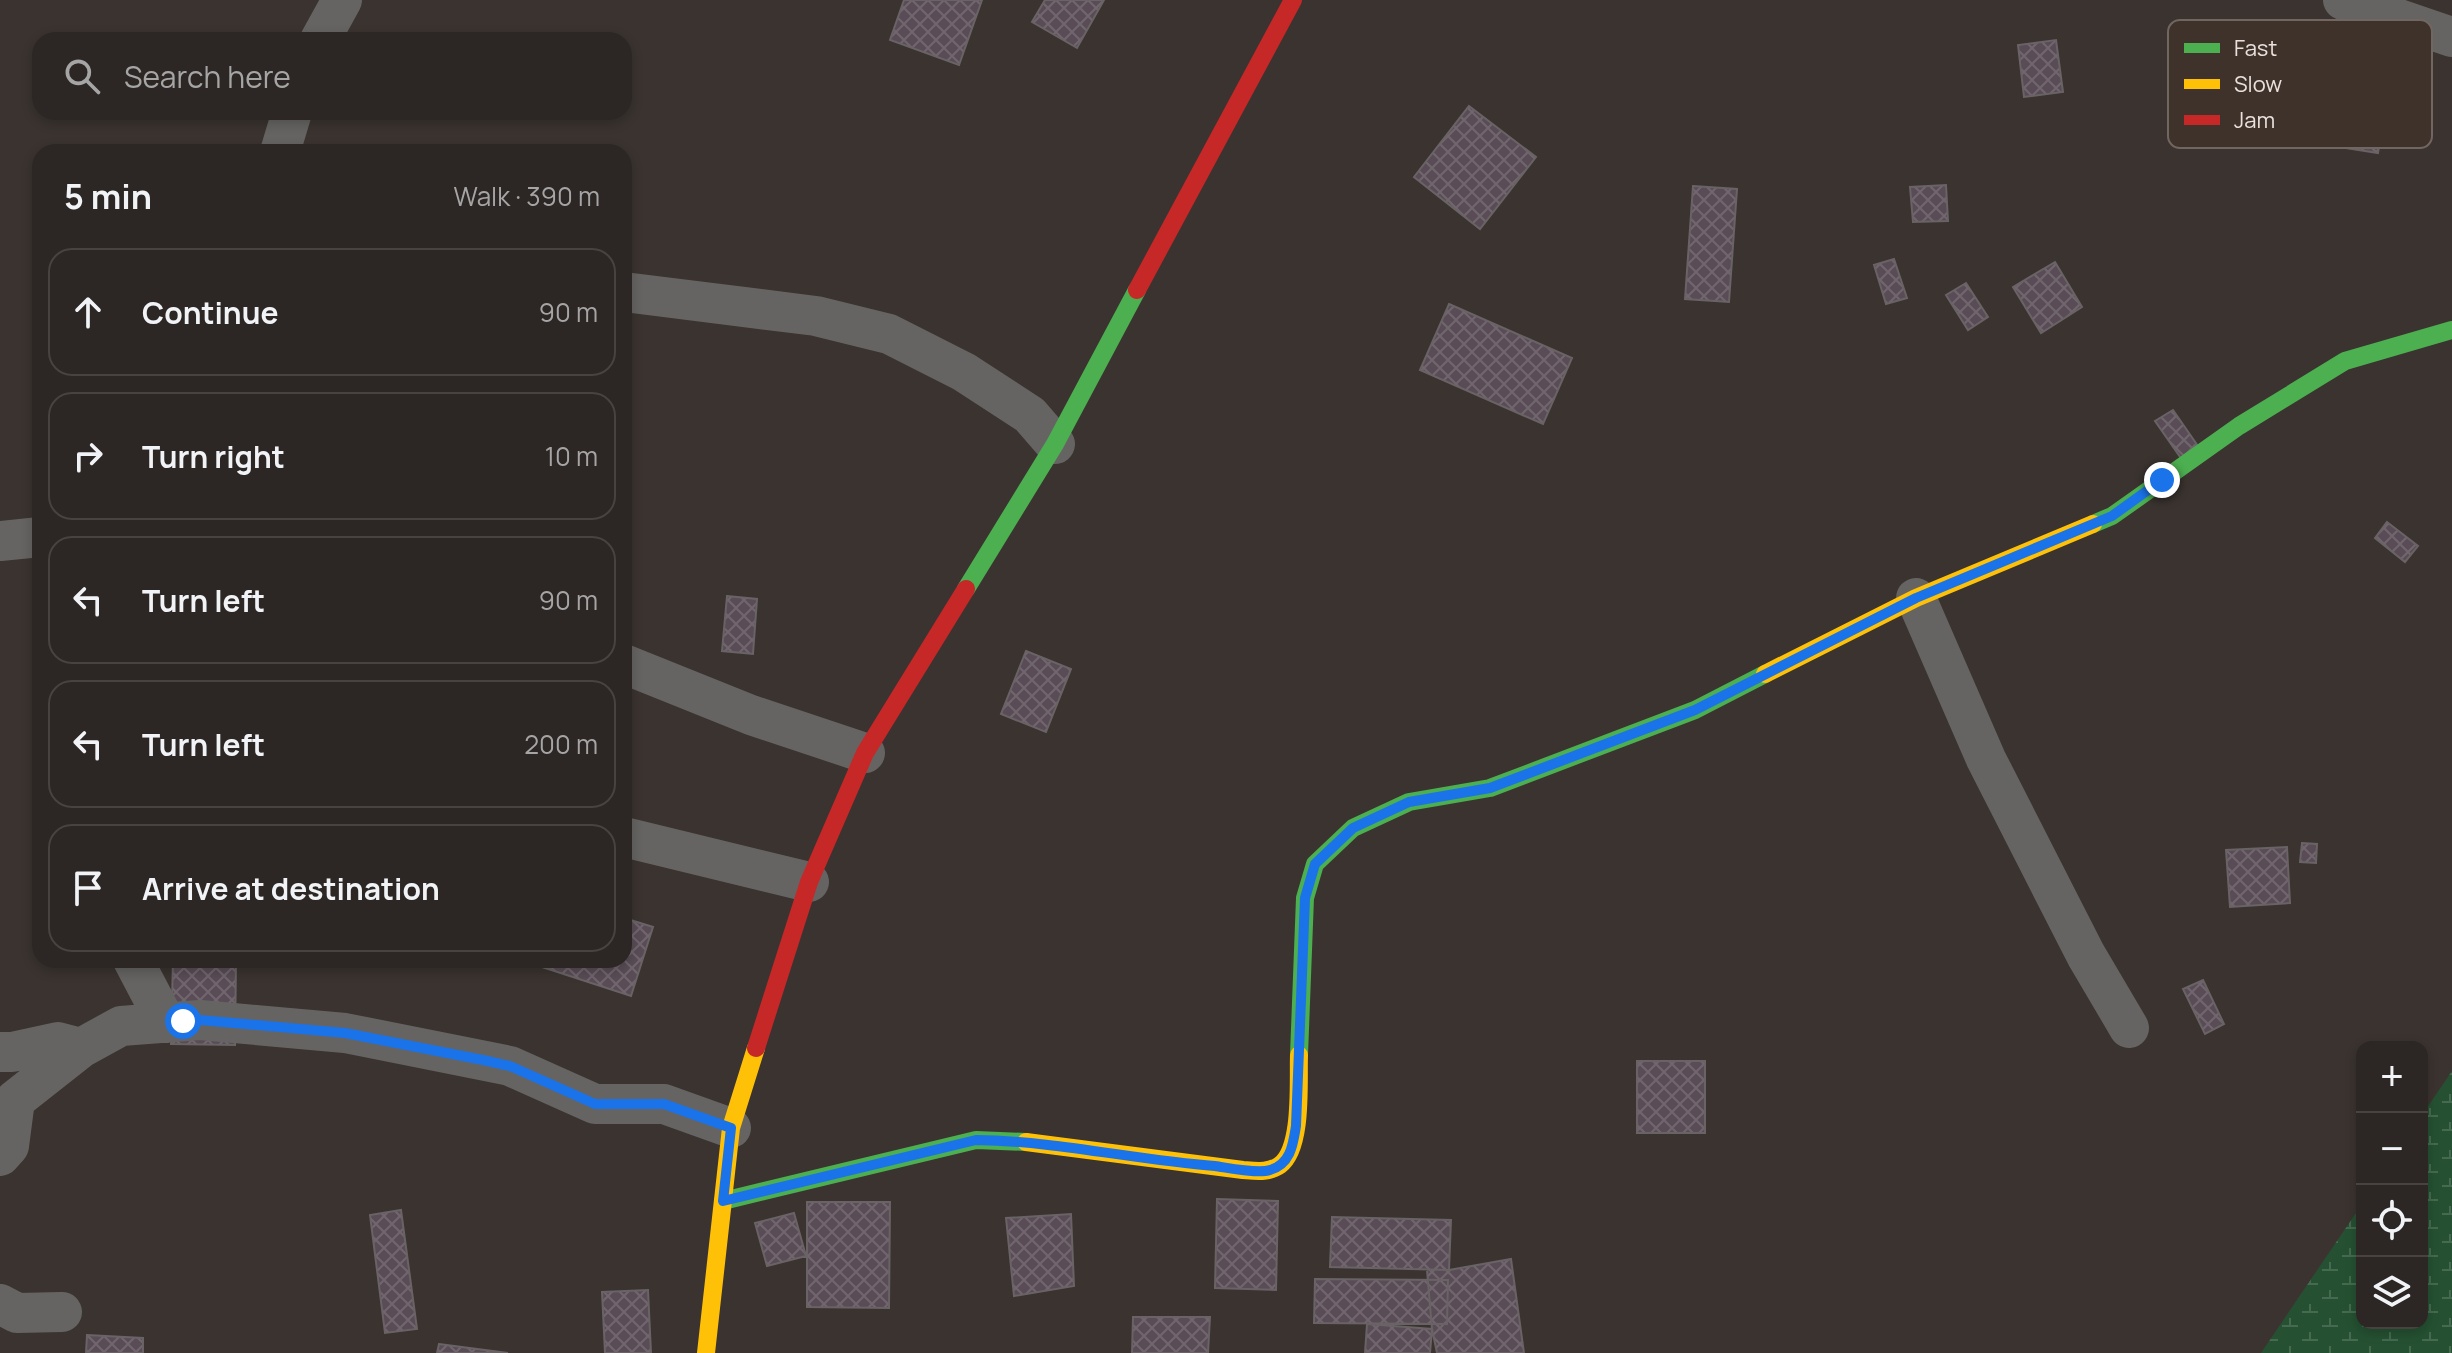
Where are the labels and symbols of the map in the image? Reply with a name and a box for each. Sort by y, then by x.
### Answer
legend [2168,20,2432,148]
text: Fast [2234,33,2277,63]
text: Slow [2234,69,2282,99]
text: Jam [2234,105,2275,135]
route end [2144,462,2180,498]
route start [165,1003,201,1039]

